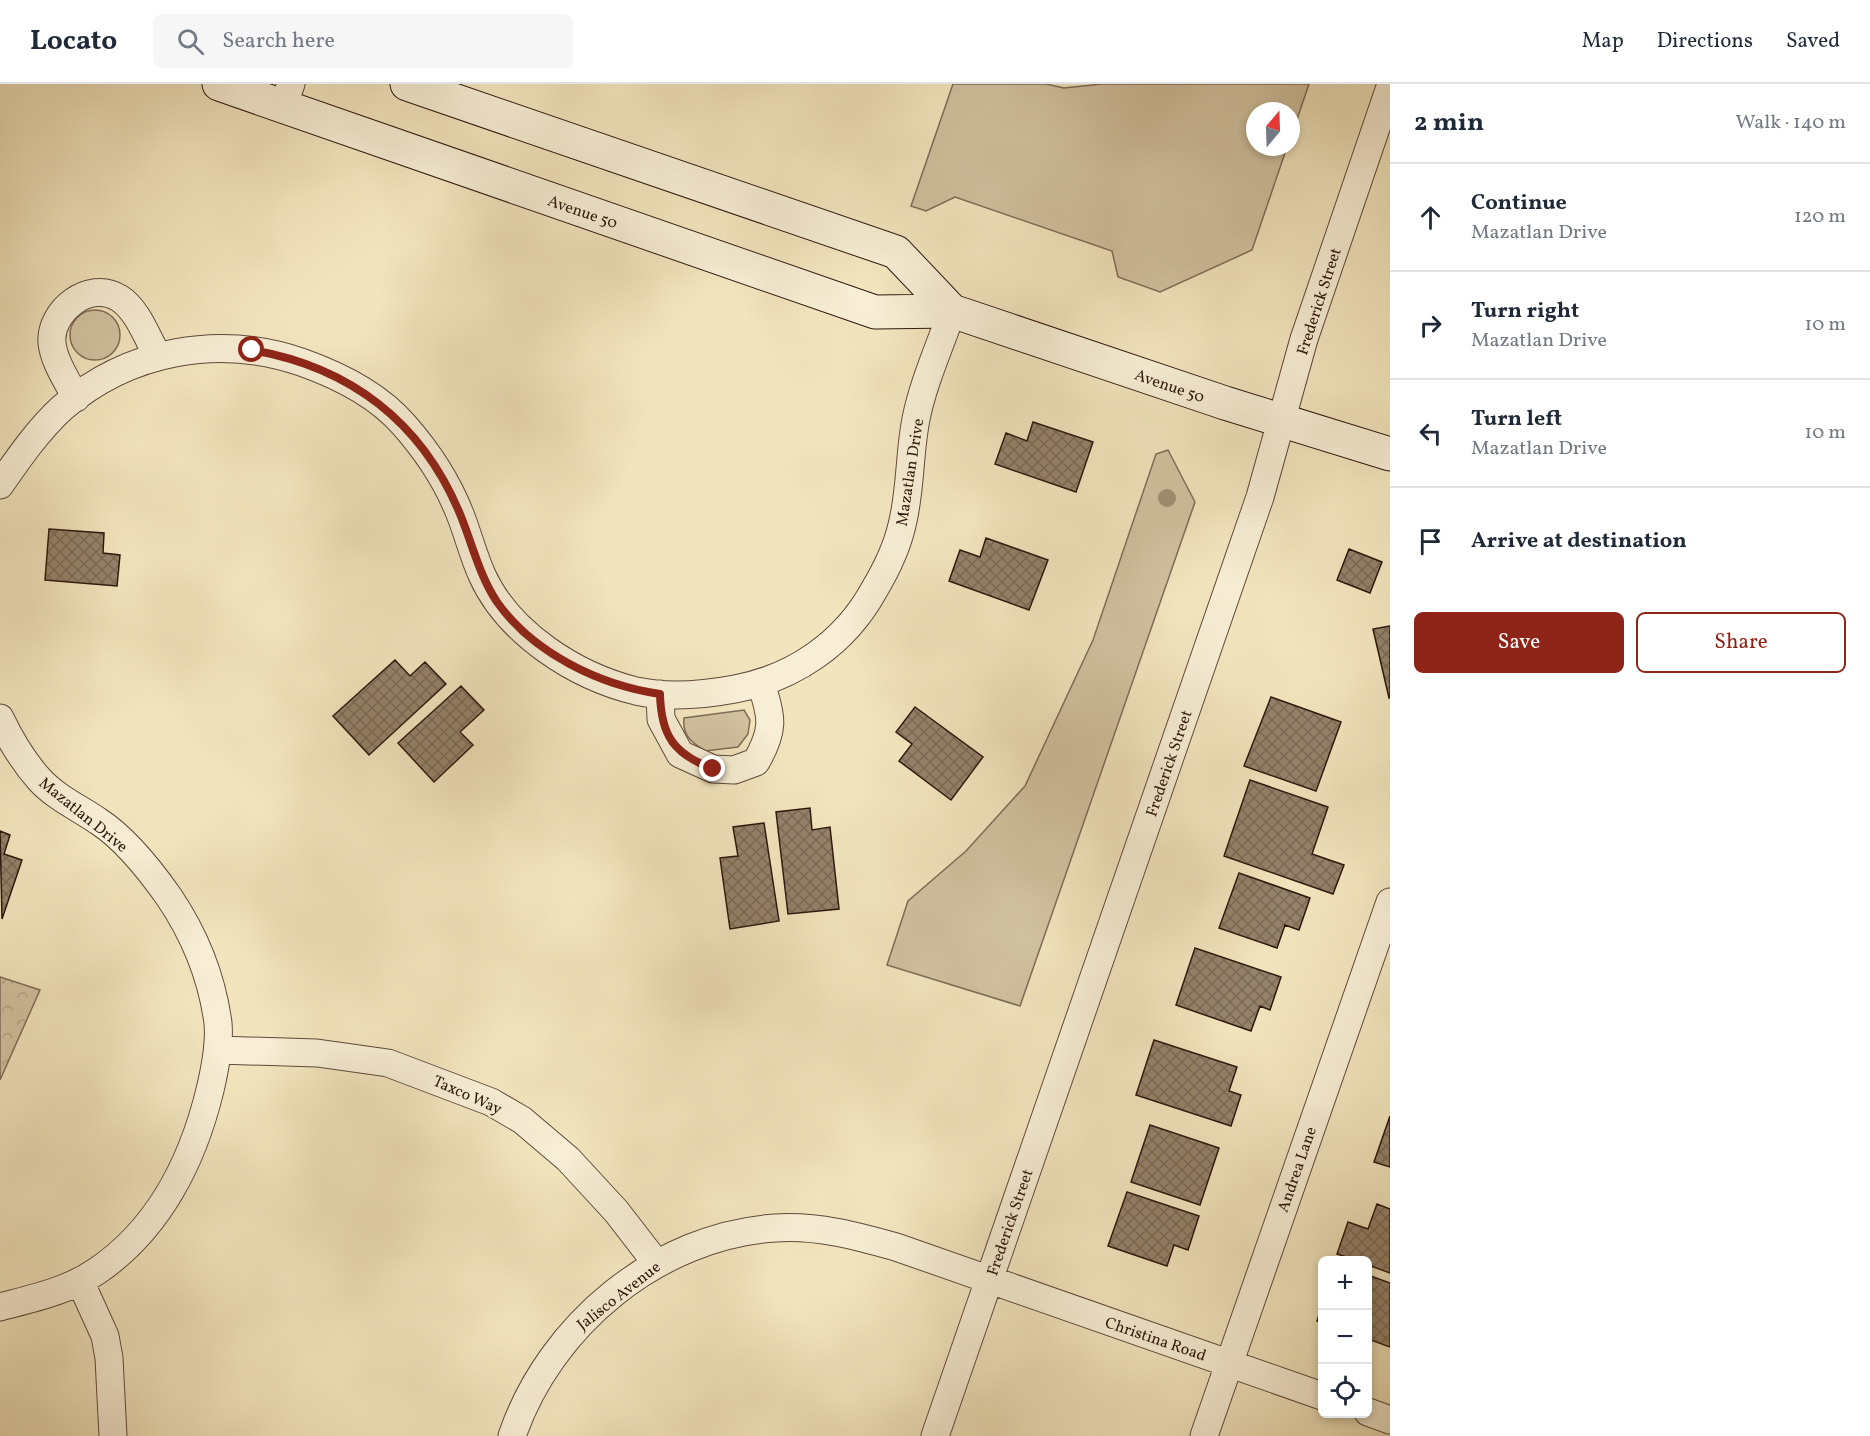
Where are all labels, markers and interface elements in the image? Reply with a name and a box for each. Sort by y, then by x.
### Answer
search box [153,14,573,68]
text: Locato [30,22,117,61]
icon: search [174,25,207,58]
text: Search here [222,26,335,57]
text: Map [1582,27,1624,56]
text: Directions [1657,27,1753,56]
text: Saved [1786,27,1840,56]
north arrow [1246,102,1300,156]
text: 2 min [1414,105,1484,141]
text: Walk · 140 m [1736,109,1846,137]
text: Continue [1471,188,1567,219]
street label: Avenue 50 [544,191,620,235]
icon: ahead [1414,201,1447,234]
text: 120 m [1794,203,1846,231]
text: Mazatlan Drive [1471,219,1607,247]
street label: Frederick Street [1292,245,1348,358]
text: Turn right [1471,296,1579,327]
icon: right [1414,309,1447,342]
text: 10 m [1805,311,1846,339]
text: Mazatlan Drive [1471,327,1607,355]
route start [238,336,264,362]
street label: Avenue 50 [1131,365,1207,409]
text: Turn left [1471,404,1562,435]
street label: Mazatlan Drive [892,417,930,528]
icon: left [1414,417,1447,450]
text: 10 m [1805,419,1846,447]
text: Mazatlan Drive [1471,435,1607,463]
icon: arrive [1414,525,1447,558]
text: Arrive at destination [1471,526,1687,557]
button: Save [1414,612,1624,673]
button: Share [1636,612,1846,673]
street label: Frederick Street [1141,707,1199,820]
route end [699,755,725,781]
street label: Mazatlan Drive [34,773,132,858]
street label: Taxco Way [429,1071,506,1121]
street label: Andrea Lane [1273,1124,1323,1215]
street label: Frederick Street [982,1166,1040,1279]
map controls [1318,1256,1372,1418]
button: + [1318,1256,1372,1310]
street label: Jalisco Avenue [573,1257,666,1336]
button: − [1318,1310,1372,1364]
street label: Christina Road [1102,1312,1209,1367]
button: locate [1318,1364,1372,1418]

